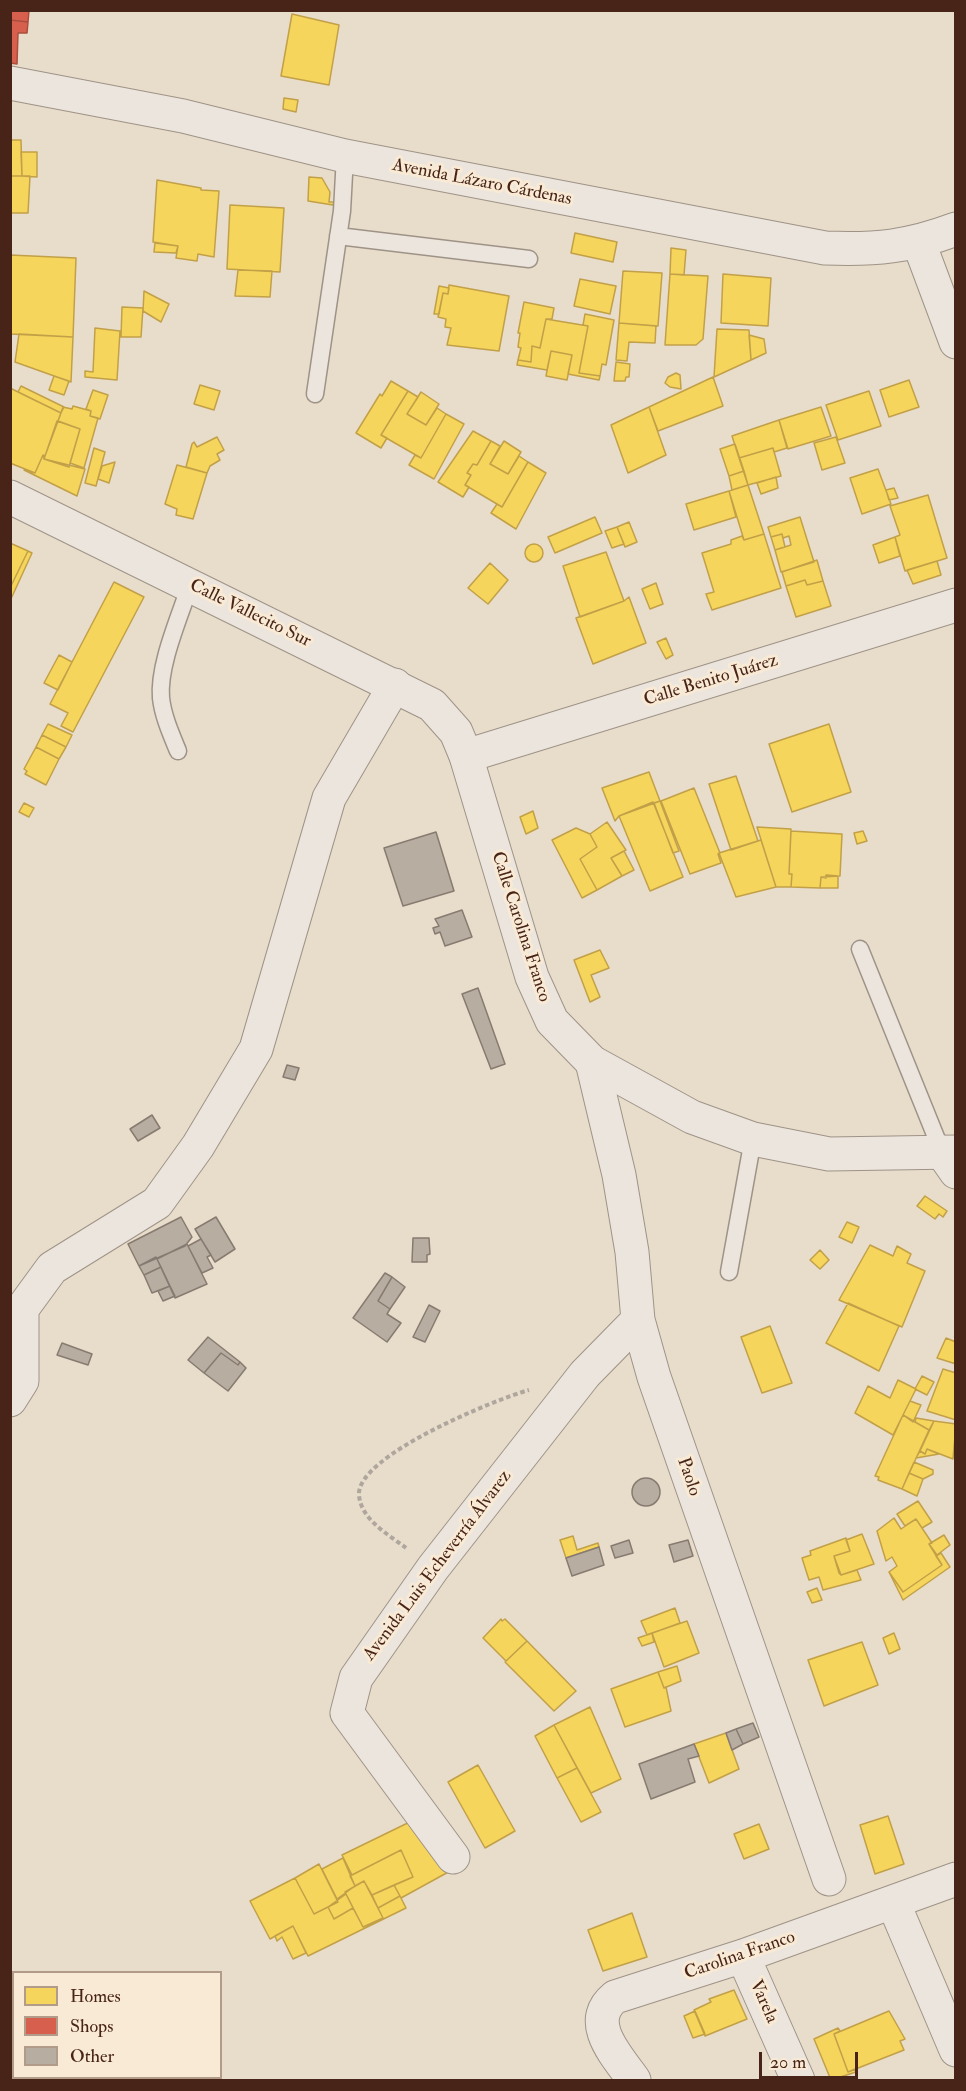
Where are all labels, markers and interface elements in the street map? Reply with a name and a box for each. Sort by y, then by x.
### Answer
street label: Avenida Lázaro Cárdenas [391,155,573,211]
street label: Calle Vallecito Sur [186,575,314,653]
street label: Calle Benito Juárez [641,650,781,712]
street label: Calle Carolina Franco [486,849,554,1005]
street label: Paolo [671,1455,705,1499]
street label: Avenida Luis Echeverría Álvarez [359,1466,517,1666]
street label: Carolina Franco [682,1927,798,1985]
legend [12,1971,222,2079]
street label: Varela [744,1977,782,2027]
text: Homes [70,1985,121,2008]
text: Shops [70,2015,113,2038]
scale bar [762,2040,861,2078]
text: Other [70,2045,114,2068]
text: 20 m [770,2051,806,2074]

